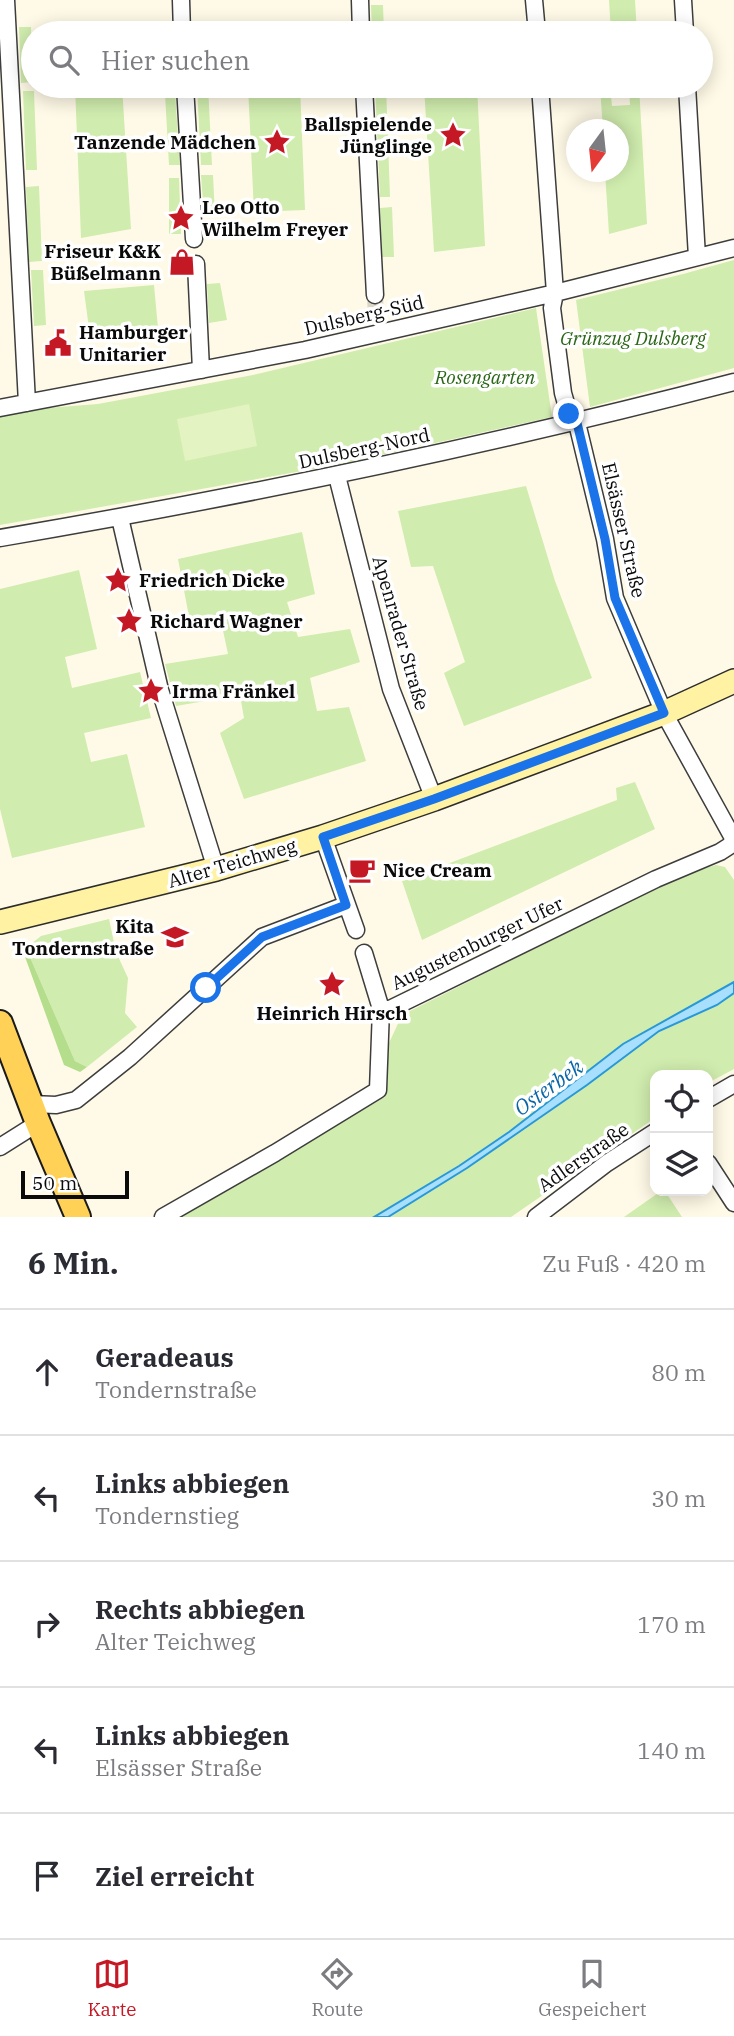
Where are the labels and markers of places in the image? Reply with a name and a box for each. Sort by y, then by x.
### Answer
place label: Ballspielende Jünglinge [304,112,432,158]
place icon: Ballspielende Jünglinge [438,120,468,150]
place icon: Tanzende Mädchen [262,127,292,157]
place label: Tanzende Mädchen [74,130,256,154]
place label: Leo Otto Wilhelm Freyer [202,195,349,241]
place icon: Leo Otto Wilhelm Freyer [166,203,196,233]
place label: Friseur K&K Büßelmann [44,239,161,285]
shop icon: Friseur K&K Büßelmann [167,247,197,277]
place label: Hamburger Unitarier [79,320,189,366]
public building icon: Hamburger Unitarier [43,328,73,358]
place icon: Friedrich Dicke [103,565,133,595]
place label: Friedrich Dicke [139,568,285,592]
place icon: Richard Wagner [114,606,144,636]
place label: Richard Wagner [150,609,303,633]
place icon: Irma Fränkel [136,676,166,706]
place label: Irma Fränkel [172,679,295,703]
cafe icon: Nice Cream [347,855,377,885]
place label: Nice Cream [383,858,492,882]
place label: Kita Tondernstraße [12,914,154,960]
school or university icon: Kita Tondernstraße [160,922,190,952]
place icon: Heinrich Hirsch [317,969,347,999]
place label: Heinrich Hirsch [256,1001,408,1025]

